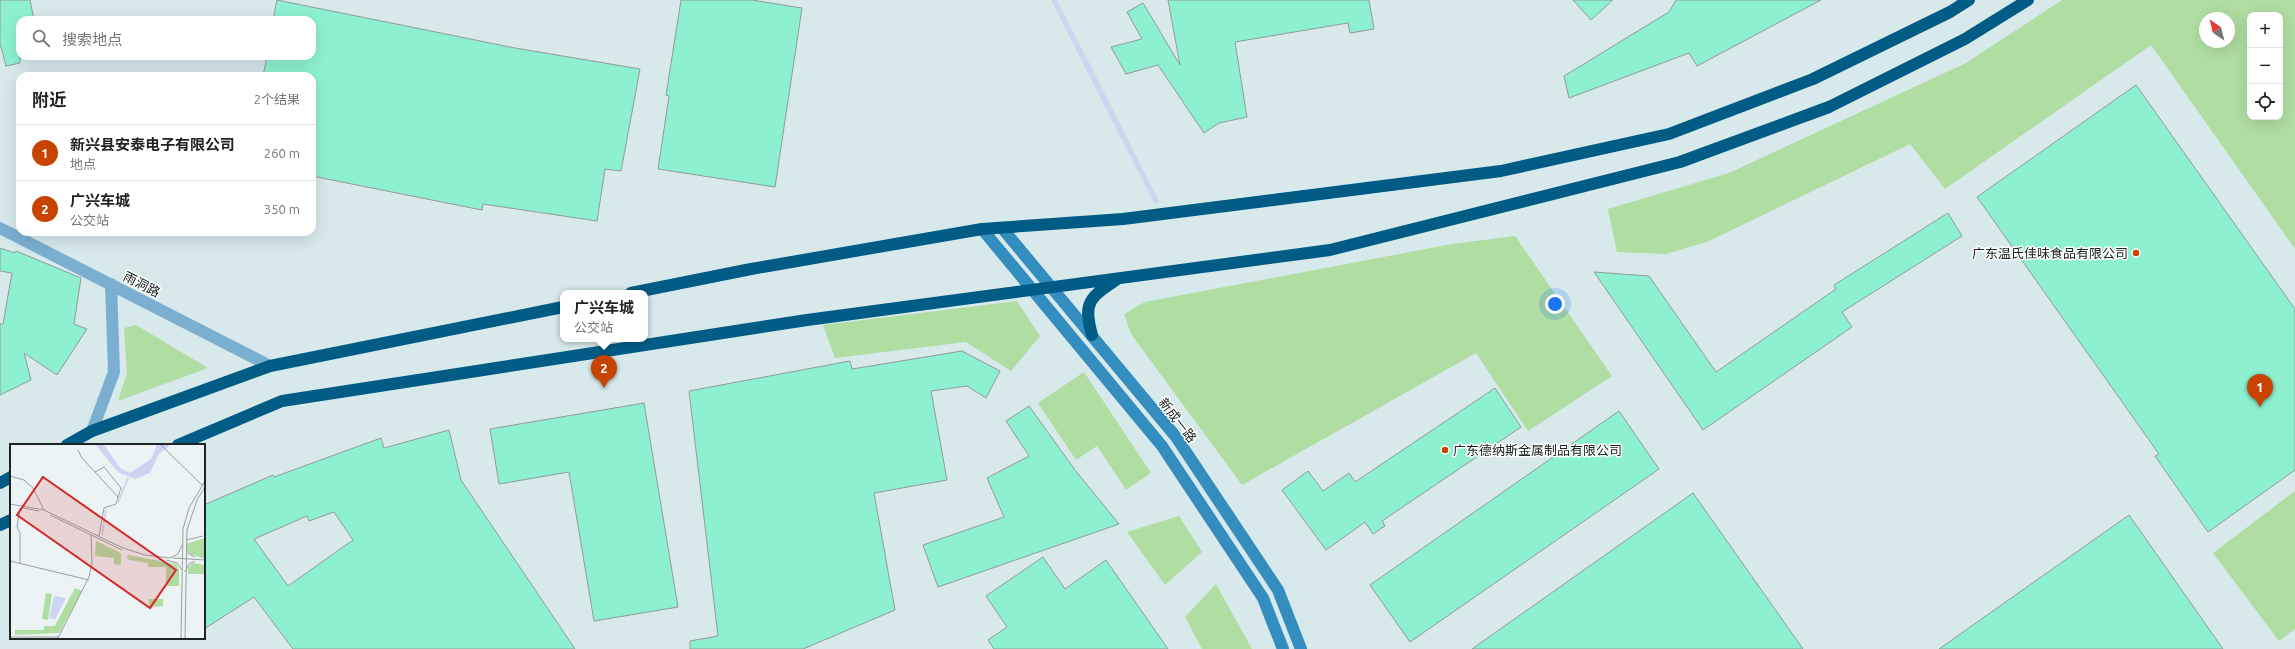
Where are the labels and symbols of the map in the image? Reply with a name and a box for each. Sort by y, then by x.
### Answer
north arrow [2199,12,2235,48]
place label: 广东温氏佳味食品有限公司 [1972,246,2128,260]
marker: 广东温氏佳味食品有限公司 [2131,248,2141,258]
street label: 雨洞路 [121,269,163,299]
your location [1545,294,1565,314]
pin: 2 [591,355,617,388]
pin: 1 [2247,374,2273,407]
street label: 新成一路 [1156,395,1200,445]
place label: 广东德纳斯金属制品有限公司 [1453,443,1622,457]
inset map [10,444,205,639]
marker: 广东德纳斯金属制品有限公司 [1440,445,1450,455]

